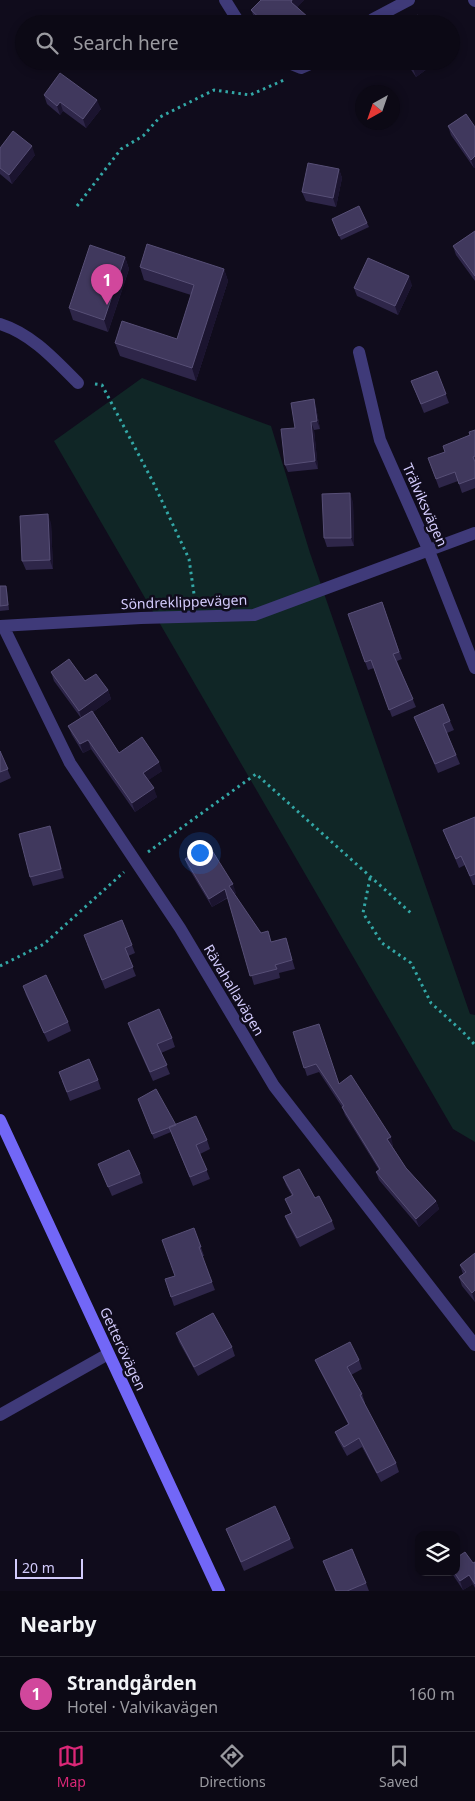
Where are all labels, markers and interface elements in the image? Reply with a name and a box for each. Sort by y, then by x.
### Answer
search box [15,15,460,70]
icon: search [33,29,61,57]
text: Search here [73,30,179,56]
north arrow [355,85,400,130]
pin: 1 [91,264,123,305]
street label: Trälviksvägen [399,460,452,549]
street label: Söndreklippevägen [120,590,248,613]
your location [187,840,213,866]
street label: Rävahallavägen [200,941,269,1039]
street label: Getterövägen [96,1304,151,1394]
map controls [415,1531,460,1576]
button: layers [415,1531,460,1576]
scale bar [15,1556,82,1579]
text: 20 m [22,1558,55,1577]
text: Nearby [20,1610,96,1638]
text: Strandgården [67,1670,197,1696]
text: 1 [31,1683,41,1705]
text: 160 m [408,1683,455,1705]
text: Hotel · Valvikavägen [67,1696,218,1718]
tab: Map [57,1742,86,1791]
tab: Directions [199,1742,266,1791]
tab: Saved [379,1742,418,1791]

